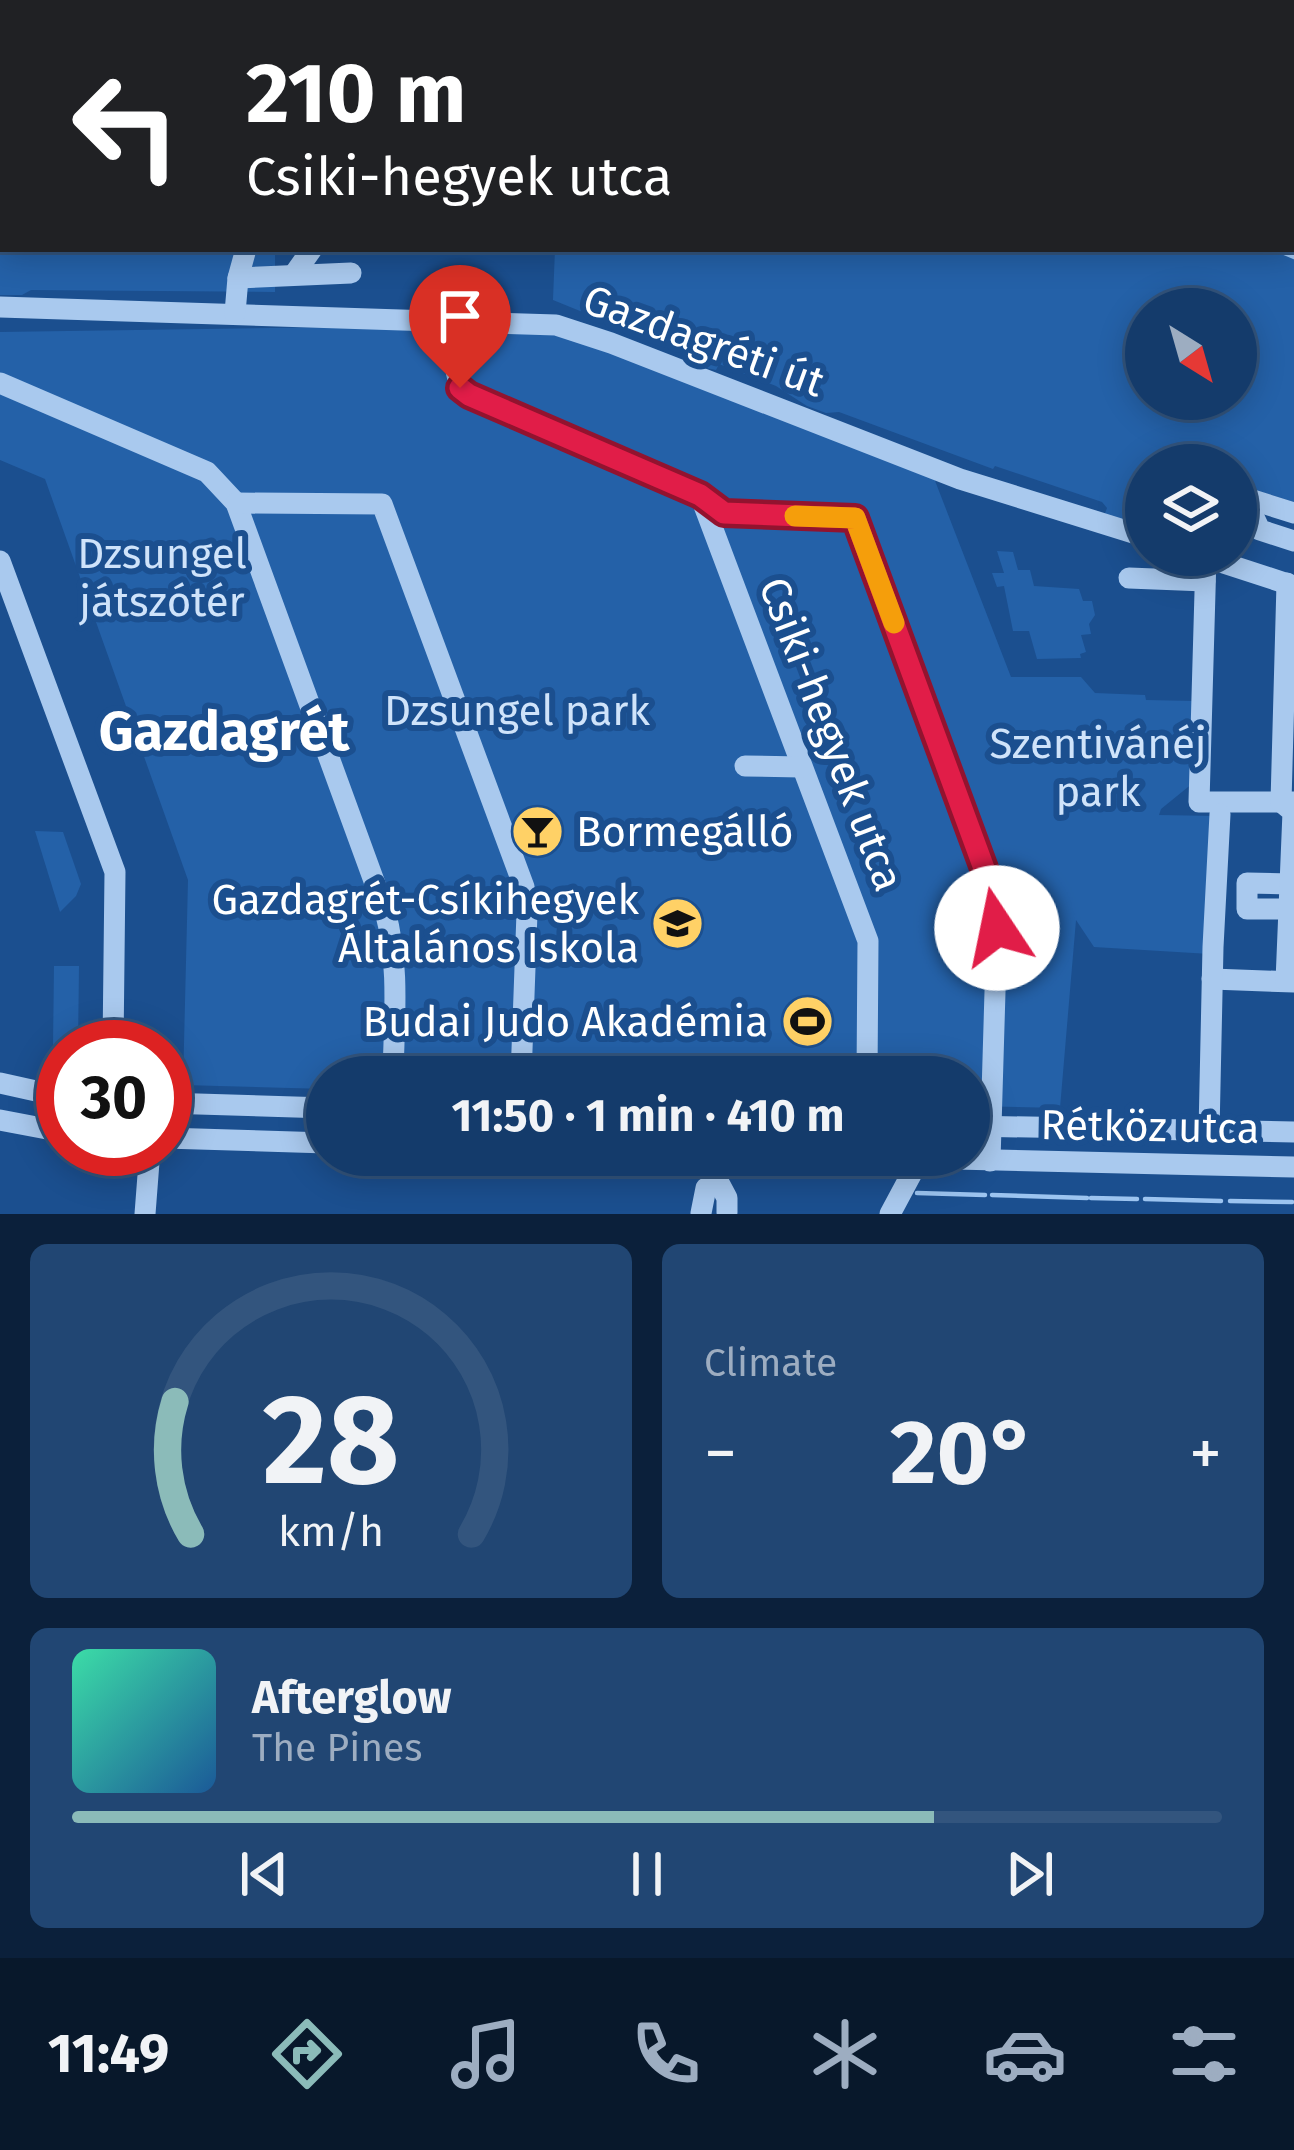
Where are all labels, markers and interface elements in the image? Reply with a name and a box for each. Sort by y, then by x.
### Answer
text: 210 m [246,43,467,144]
icon: left [48,48,204,204]
text: Csiki-hegyek utca [246,145,672,209]
pin [409,265,511,388]
street label: Gazdagréti út [577,274,832,408]
icon: arrive [427,283,493,349]
north arrow [1125,288,1257,420]
map controls [1125,288,1257,576]
button: layers [1125,444,1257,576]
park label: Dzsungel játszótér [77,529,247,627]
street label: Csiki-hegyek utca [748,571,914,898]
park label: Dzsungel park [384,686,650,736]
district label: Gazdagrét [99,700,350,764]
park label: Szentivánéj park [989,719,1207,817]
bar icon: Bormegálló [509,803,565,859]
place label: Bormegálló [576,807,794,857]
position arrow [934,865,1060,991]
place label: Gazdagrét-Csíkihegyek Általános Iskola [211,875,639,973]
school or university icon: Gazdagrét-Csíkihegyek Általános Iskola [650,895,706,951]
sports icon: Budai Judo Akadémia [779,993,835,1049]
place label: Budai Judo Akadémia [363,997,768,1047]
speed limit sign: 30 [36,1020,192,1176]
text: 11:50 · 1 min · 410 m [451,1089,845,1143]
street label: Rétköz utca [1040,1100,1260,1154]
text: Climate [704,1340,837,1386]
text: 28 [262,1366,400,1516]
text: 20° [890,1399,1036,1507]
text: − [704,1414,737,1493]
text: + [1189,1414,1222,1493]
text: km/h [278,1506,384,1557]
text: Afterglow [252,1671,451,1725]
text: The Pines [252,1725,423,1771]
icon: previous [231,1841,297,1907]
icon: pause [614,1841,680,1907]
icon: next [997,1841,1063,1907]
icon: directions [265,2012,349,2096]
icon: music [444,2012,528,2096]
icon: phone [624,2012,708,2096]
icon: climate [803,2012,887,2096]
icon: car [983,2012,1067,2096]
icon: filters [1162,2012,1246,2096]
text: 11:49 [48,2022,169,2086]

